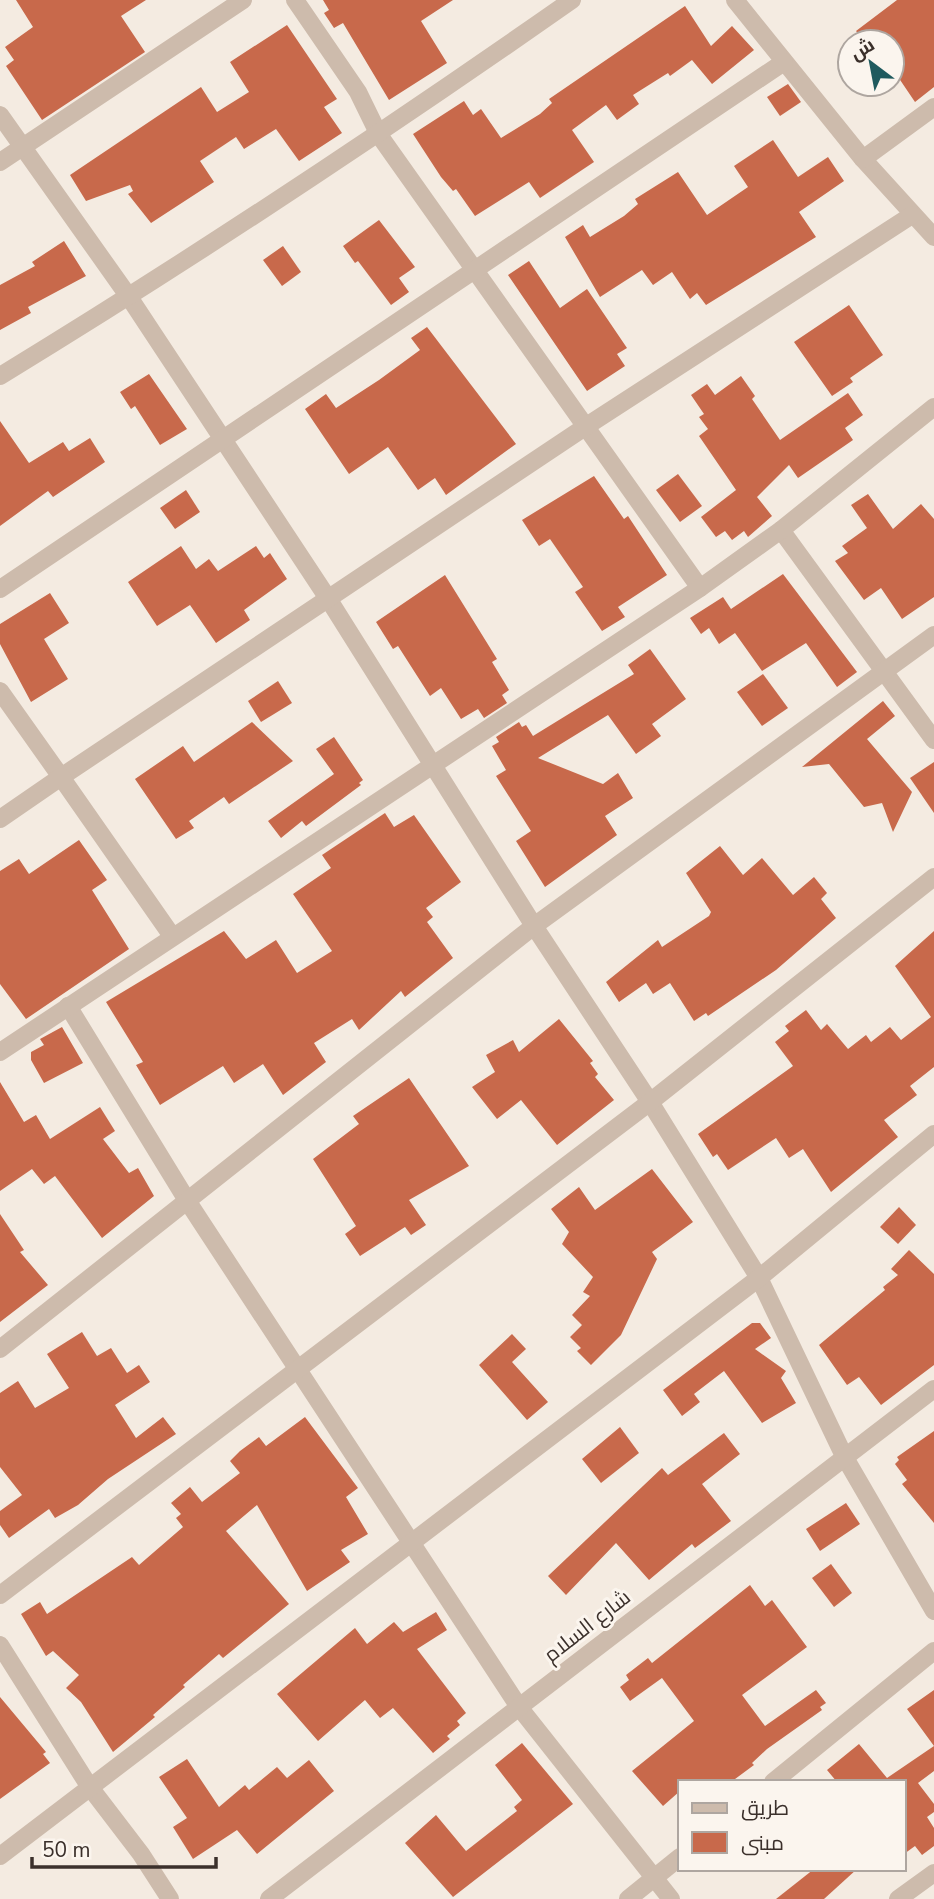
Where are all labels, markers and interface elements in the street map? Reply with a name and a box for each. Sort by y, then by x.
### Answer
north arrow [836,28,906,98]
text: ش [845,32,880,67]
street label: شارع السلام [538,1583,636,1669]
legend [678,1780,906,1871]
text: طريق [741,1794,789,1822]
scale bar [32,1826,215,1870]
text: مبنى [741,1829,784,1857]
text: 50 m [42,1836,91,1864]

